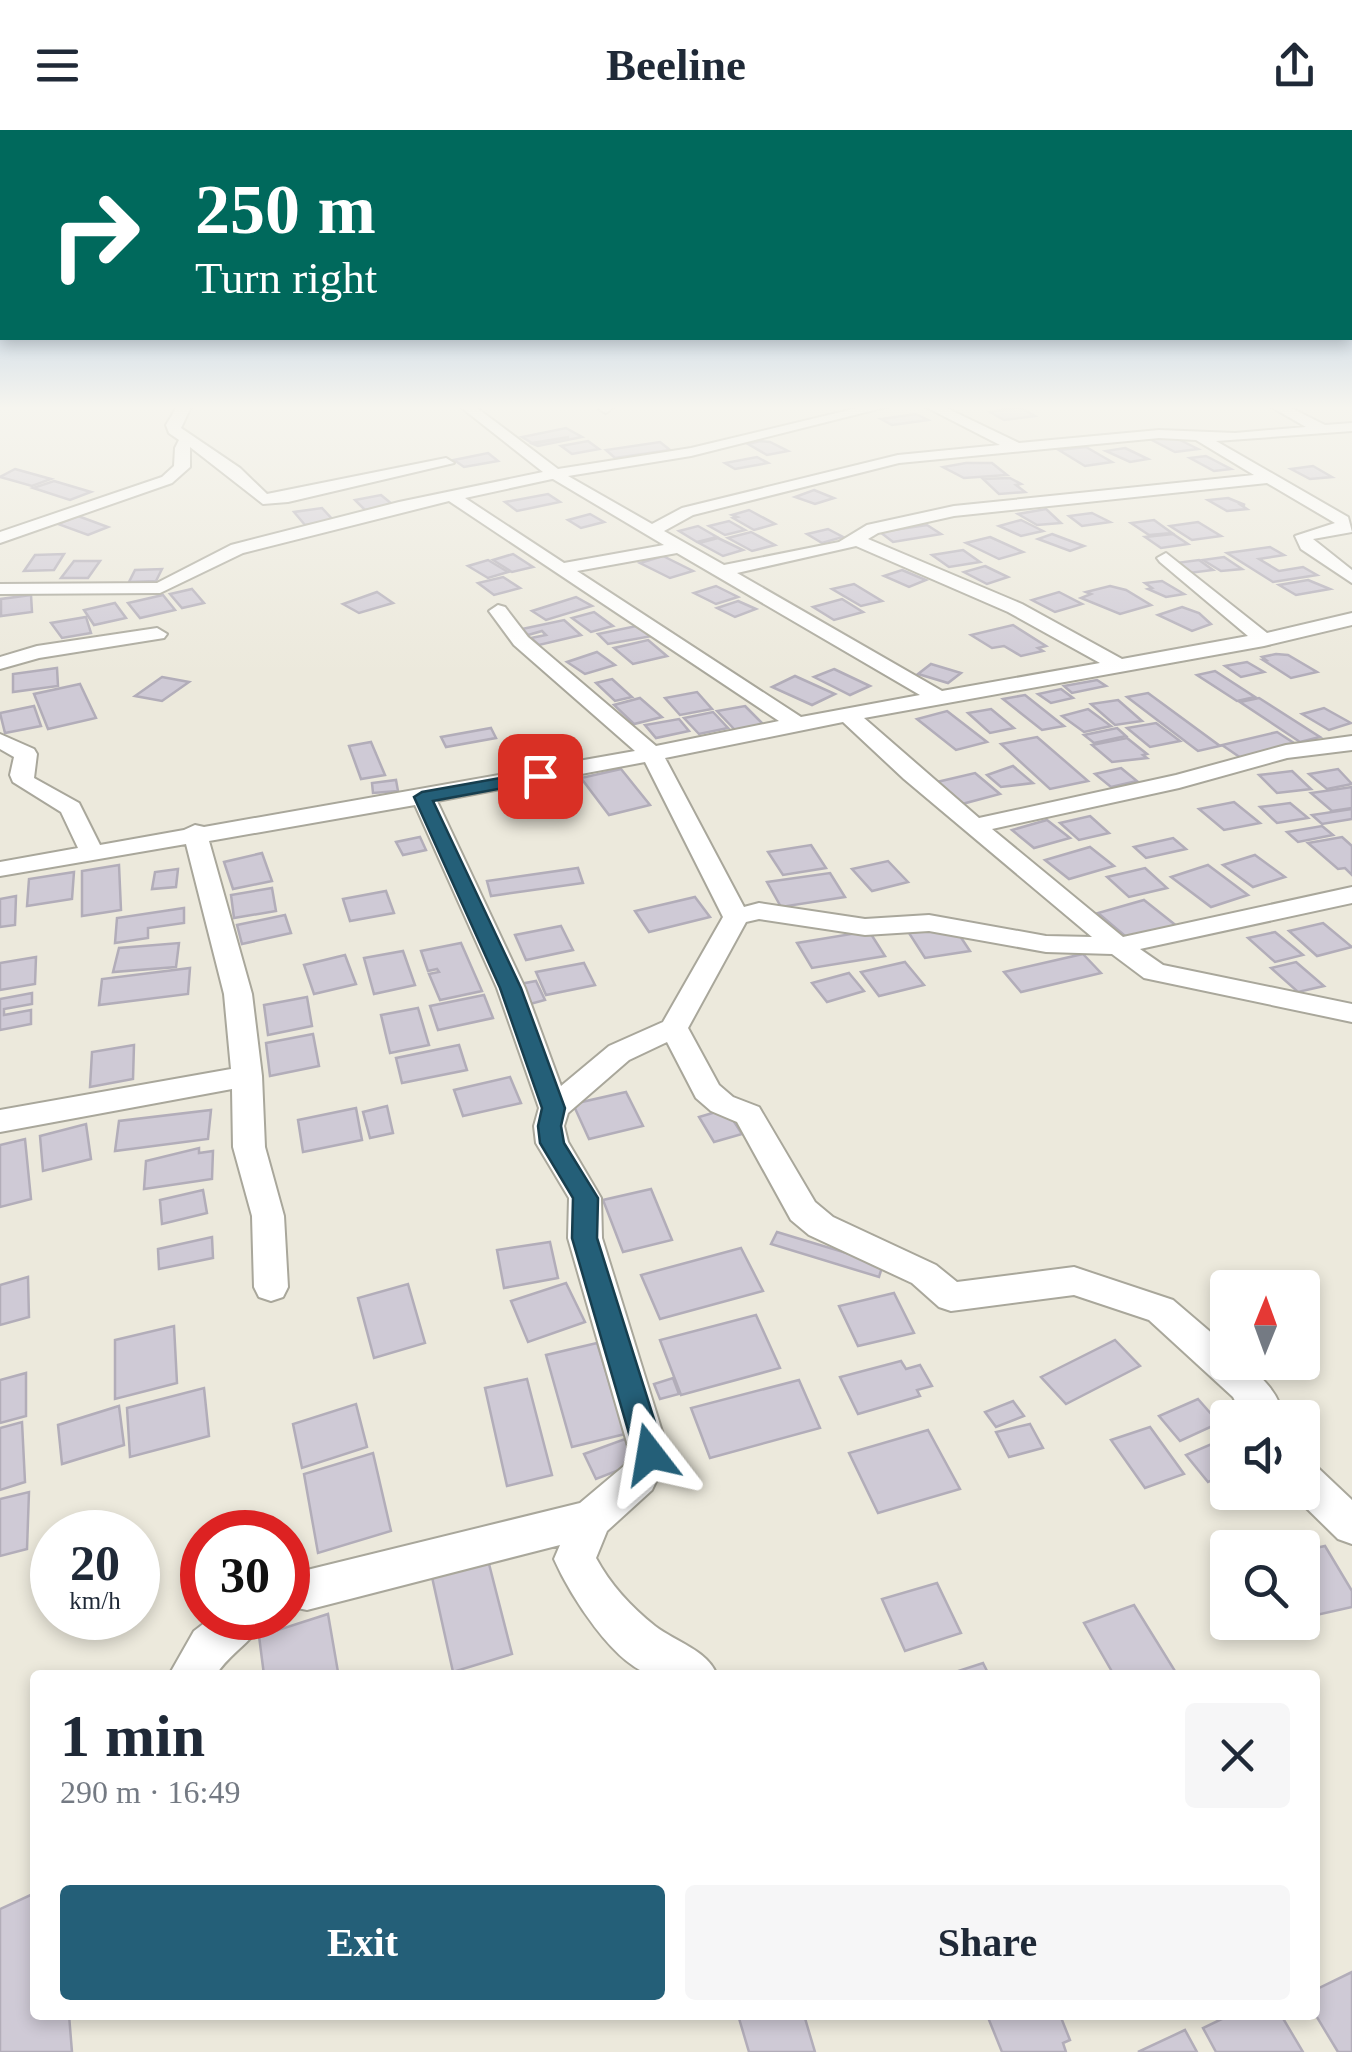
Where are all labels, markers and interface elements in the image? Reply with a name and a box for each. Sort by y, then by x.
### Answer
icon: menu [30,38,85,93]
icon: share [1267,38,1322,93]
text: Beeline [606,40,746,90]
icon: right [30,170,160,300]
text: 250 m [195,171,376,248]
text: Turn right [195,253,377,303]
pin [498,734,583,819]
icon: arrive [513,749,568,804]
north arrow [1210,1270,1320,1380]
map controls [1210,1270,1320,1640]
button: sound [1210,1400,1320,1510]
position arrow [598,1402,702,1506]
speed limit sign: 30 [180,1510,310,1640]
button: search [1210,1530,1320,1640]
text: 20 [70,1535,120,1591]
text: km/h [69,1587,121,1614]
text: 1 min [60,1703,205,1769]
button: close [1185,1703,1290,1808]
text: 290 m · 16:49 [60,1774,240,1810]
button: Exit [60,1885,665,2000]
button: Share [685,1885,1290,2000]

